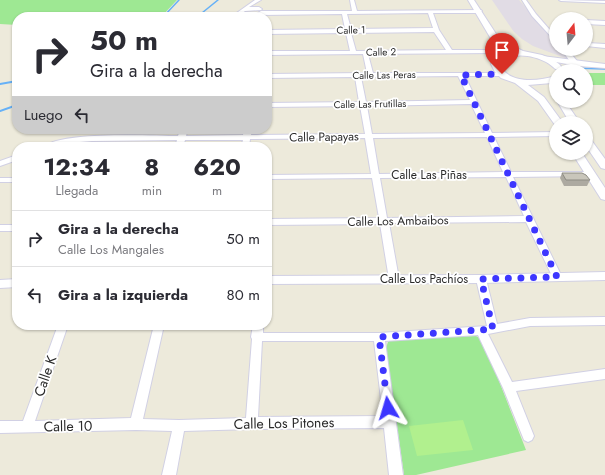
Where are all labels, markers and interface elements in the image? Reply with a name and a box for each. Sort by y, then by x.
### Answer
north arrow [549,12,593,56]
map controls [549,12,593,160]
text: 50 m [90,20,158,61]
street label: Calle 1 [336,22,366,38]
icon: right [24,28,76,80]
pin [485,33,519,74]
icon: arrive [491,39,513,61]
street label: Calle 2 [366,44,396,60]
text: Gira a la derecha [90,58,223,84]
button: search [549,64,593,108]
street label: Calle Las Peras [352,67,416,83]
street label: Calle Las Frutillas [334,96,406,112]
text: Luego [24,104,63,126]
icon: left [71,104,93,126]
button: layers [549,116,593,160]
street label: Calle Papayas [289,127,359,147]
text: 12:34 [43,149,111,184]
text: 8 [144,149,159,184]
text: 620 [193,149,241,184]
street label: Calle Las Piñas [391,166,467,184]
text: Llegada [55,181,98,200]
text: min [142,181,162,200]
text: m [212,181,222,200]
street label: Calle Los Ambaibos [347,211,449,231]
text: Gira a la derecha [58,218,179,240]
icon: right [24,228,46,250]
text: 50 m [226,228,260,250]
text: Calle Los Mangales [58,240,164,259]
street label: Calle Los Pachíos [380,270,468,288]
icon: left [24,284,46,306]
text: Gira a la izquierda [58,284,188,306]
text: 80 m [227,284,260,306]
street label: Calle K [29,353,61,399]
position arrow [367,387,409,429]
street label: Calle Los Pitones [234,412,335,434]
street label: Calle 10 [43,416,93,436]

